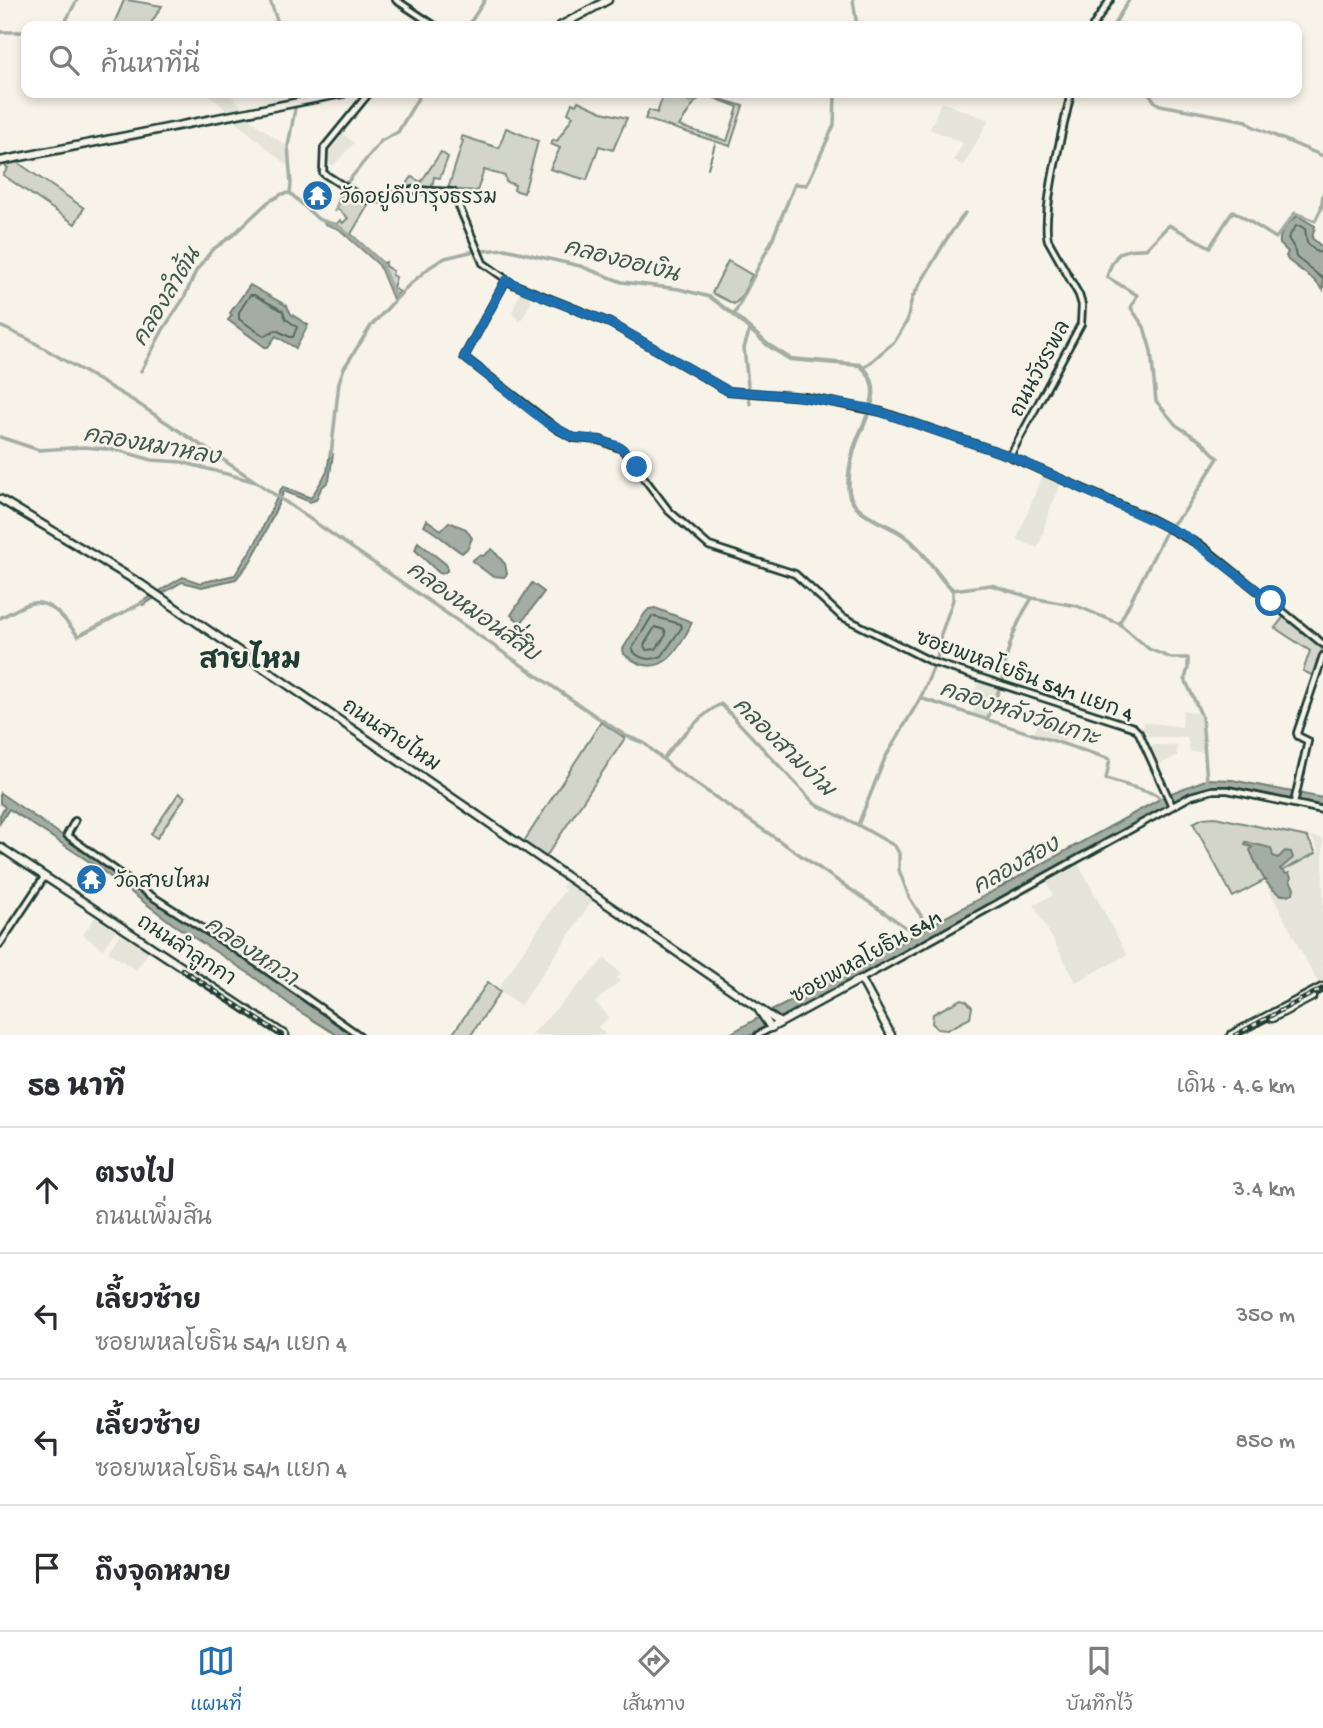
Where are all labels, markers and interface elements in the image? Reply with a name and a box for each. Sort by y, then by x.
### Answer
search box [21,21,1302,98]
icon: search [45,41,83,79]
text: ค้นหาที่นี่ [101,52,200,83]
temple icon: วัดอยู่ดีบำรุงธรรม [300,179,334,213]
place label: วัดอยู่ดีบำรุงธรรม [340,183,497,212]
water label: คลองออเงิน [561,232,684,290]
water label: คลองลำต้น [125,240,209,352]
street label: ถนนวัชรพล [1005,316,1078,422]
water label: คลองหมาหลง [81,422,224,473]
route end [621,451,652,482]
water label: คลองหมอนสี่สิบ [401,548,551,670]
route start [1255,585,1286,616]
street label: ซอยพหลโยธิน 54/1 แยก 4 [911,623,1138,729]
district label: สายไหม [199,640,301,679]
water label: คลองหลังวัดเกาะ [936,674,1105,755]
water label: คลองสามง่าม [726,690,844,806]
street label: ถนนสายไหม [336,692,446,779]
water label: คลองสอง [969,831,1066,902]
temple icon: วัดสายไหม [74,863,108,897]
place label: วัดสายไหม [114,867,210,896]
street label: ซอยพหลโยธิน 54/1 [786,904,948,1011]
street label: ถนนลำลูกกา [131,908,241,993]
water label: คลองหกวา [199,912,303,995]
text: 58 นาที [28,1072,125,1107]
text: เดิน · 4.6 km [1177,1074,1295,1101]
text: ตรงไป [95,1162,175,1193]
icon: ahead [28,1171,66,1209]
text: 3.4 km [1233,1177,1295,1204]
text: ถนนเพิ่มสิน [95,1206,212,1233]
text: เลี้ยวซ้าย [95,1288,201,1319]
icon: left [28,1297,66,1335]
text: 350 m [1236,1303,1295,1330]
text: ซอยพหลโยธิน 54/1 แยก 4 [95,1332,347,1359]
text: เลี้ยวซ้าย [95,1414,201,1445]
icon: left [28,1423,66,1461]
text: 850 m [1235,1429,1295,1456]
text: ซอยพหลโยธิน 54/1 แยก 4 [95,1458,347,1485]
icon: arrive [28,1549,66,1587]
text: ถึงจุดหมาย [95,1560,231,1591]
tab: แผนที่ [190,1642,242,1718]
tab: เส้นทาง [622,1642,685,1718]
tab: บันทึกไว้ [1066,1642,1133,1718]

